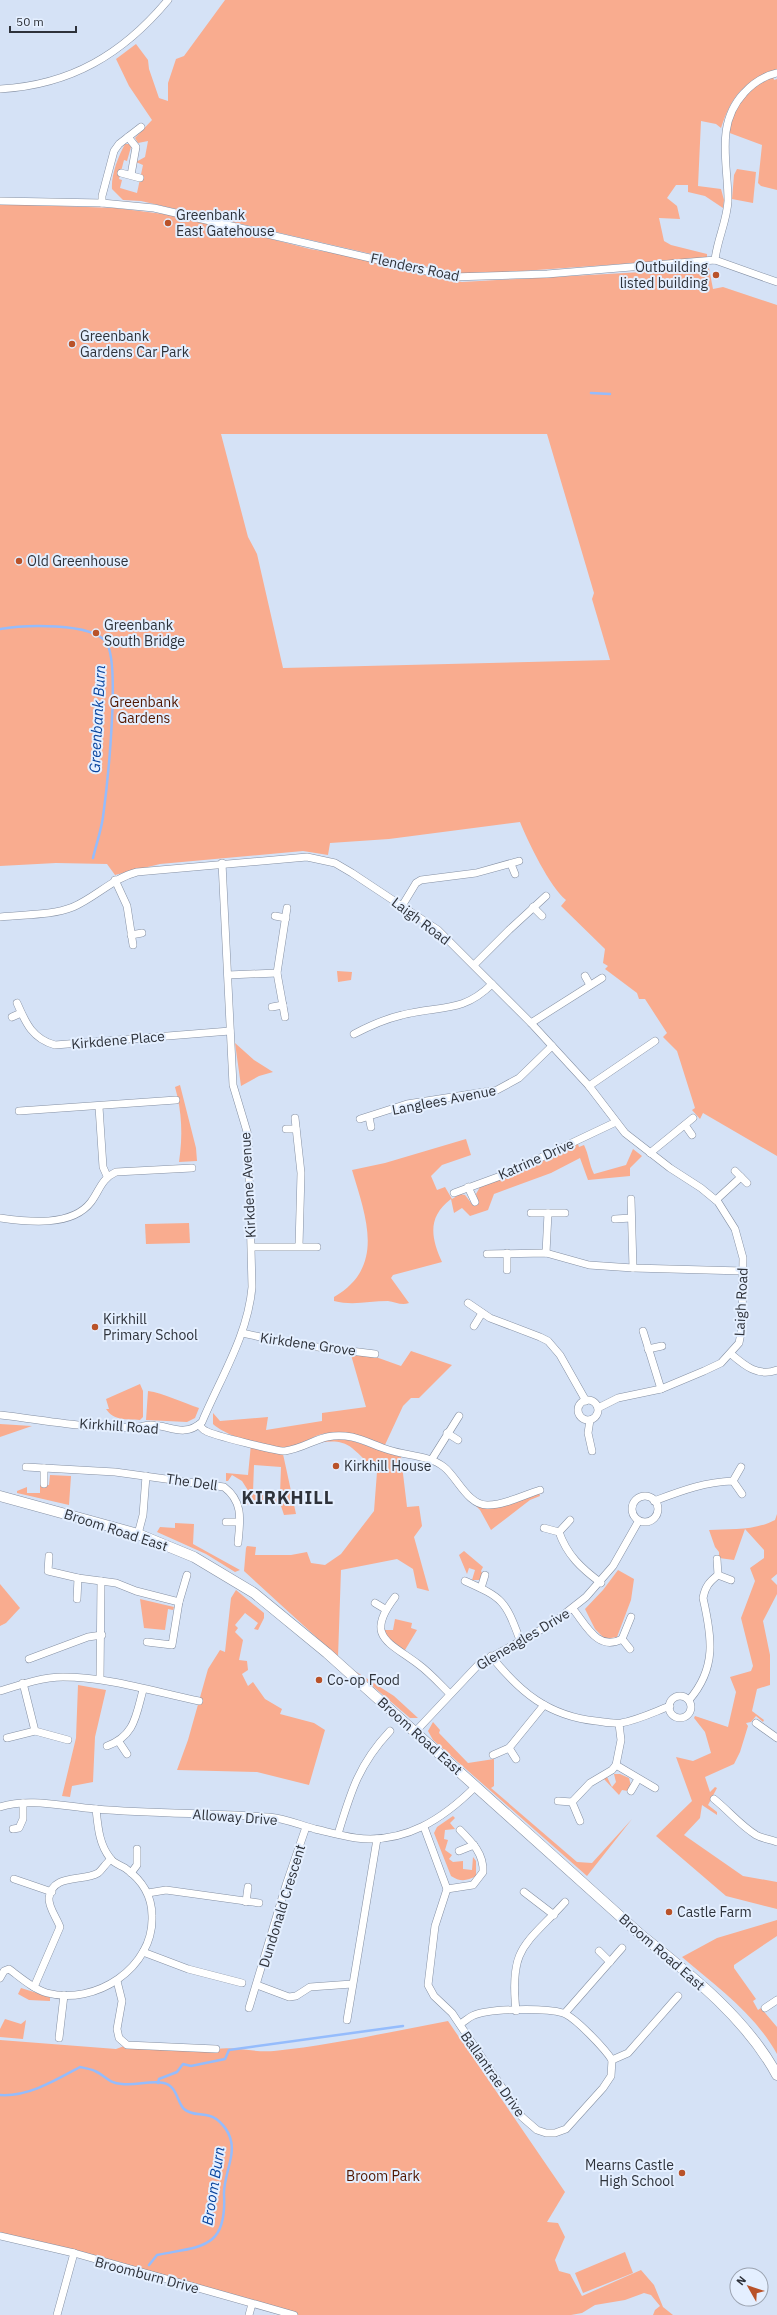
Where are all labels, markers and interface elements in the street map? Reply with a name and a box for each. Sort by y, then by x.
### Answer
scale bar [10,8,76,34]
text: 50 m [16,14,44,29]
place label: Greenbank East Gatehouse [176,206,275,240]
marker: Greenbank East Gatehouse [163,218,173,228]
street label: Flenders Road [369,249,461,285]
place label: Outbuilding listed building [620,258,709,292]
marker: Outbuilding listed building [711,270,721,280]
place label: Greenbank Gardens Car Park [80,327,190,361]
marker: Greenbank Gardens Car Park [67,339,77,349]
place label: Old Greenhouse [27,552,129,570]
marker: Old Greenhouse [14,556,24,566]
place label: Greenbank South Bridge [104,616,185,650]
marker: Greenbank South Bridge [91,628,101,638]
water label: Greenbank Burn [85,665,109,773]
park label: Greenbank Gardens [109,693,179,727]
street label: Laigh Road [388,893,454,949]
street label: Kirkdene Place [70,1027,166,1053]
street label: Langlees Avenue [390,1081,498,1119]
street label: Kirkdene Avenue [236,1131,260,1238]
street label: Katrine Drive [495,1134,577,1184]
street label: Laigh Road [730,1267,752,1337]
place label: Kirkhill Primary School [103,1310,198,1344]
marker: Kirkhill Primary School [90,1322,100,1332]
street label: Kirkdene Grove [259,1328,357,1360]
street label: Kirkhill Road [79,1414,159,1438]
place label: Kirkhill House [344,1457,432,1475]
marker: Kirkhill House [331,1461,341,1471]
street label: The Dell [165,1469,219,1495]
district label: KIRKHILL [242,1486,334,1509]
street label: Broom Road East [62,1505,170,1555]
street label: Gleneagles Drive [473,1604,573,1674]
place label: Co-op Food [327,1671,400,1689]
marker: Co-op Food [314,1675,324,1685]
street label: Broom Road East [374,1693,466,1779]
street label: Alloway Drive [192,1805,278,1829]
street label: Dundonald Crescent [255,1842,309,1970]
place label: Castle Farm [677,1903,752,1921]
marker: Castle Farm [664,1907,674,1917]
street label: Broom Road East [615,1910,709,1994]
street label: Ballantrae Drive [457,2028,529,2121]
water label: Broom Burn [197,2145,229,2227]
place label: Mearns Castle High School [585,2156,674,2190]
park label: Broom Park [346,2167,420,2185]
marker: Mearns Castle High School [677,2168,687,2178]
street label: Broomburn Drive [93,2252,201,2298]
north arrow [729,2267,769,2307]
text: N [733,2273,749,2288]

